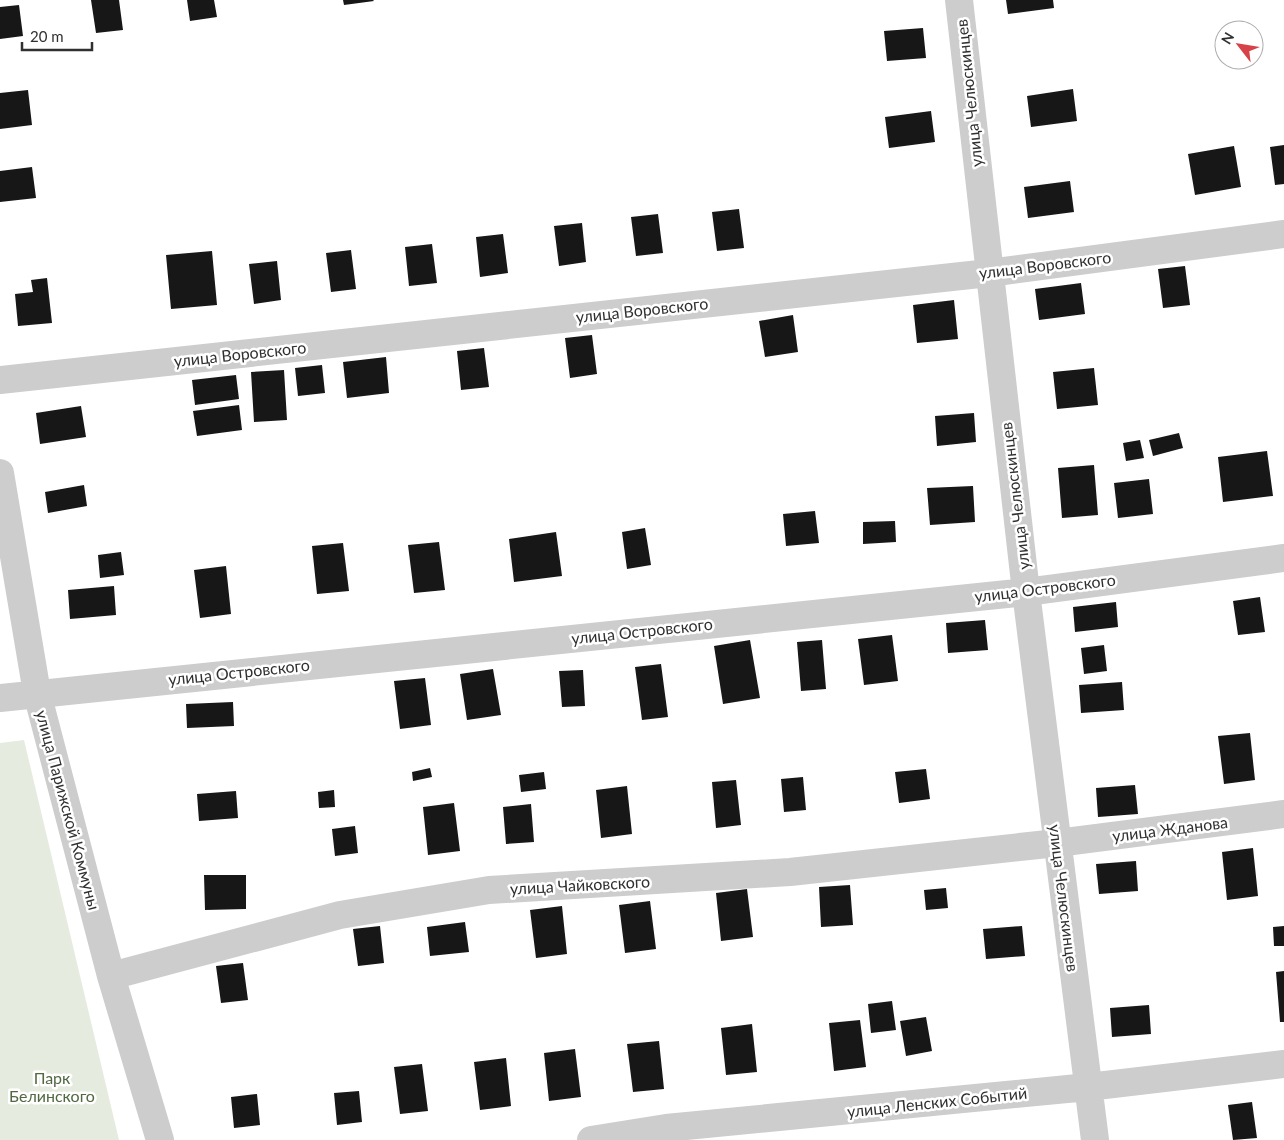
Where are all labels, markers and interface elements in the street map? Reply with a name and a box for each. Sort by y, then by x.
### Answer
street label: улица Челюскинцев [951,18,986,168]
scale bar [22,20,92,52]
north arrow [1214,20,1264,70]
text: 20 m [30,27,64,45]
text: N [1217,29,1237,47]
street label: улица Воровского [978,247,1112,282]
street label: улица Воровского [575,293,709,326]
street label: улица Воровского [173,337,307,370]
street label: улица Челюскинцев [996,421,1033,571]
street label: улица Островского [973,569,1117,606]
street label: улица Островского [570,614,714,647]
street label: улица Островского [167,655,311,688]
street label: улица Парижской Коммуны [33,708,104,912]
street label: улица Жданова [1111,812,1229,845]
street label: улица Челюскинцев [1046,823,1083,973]
street label: улица Чайковского [509,871,650,898]
park label: Парк Белинского [9,1068,95,1105]
street label: улица Ленских Событий [846,1083,1028,1120]

